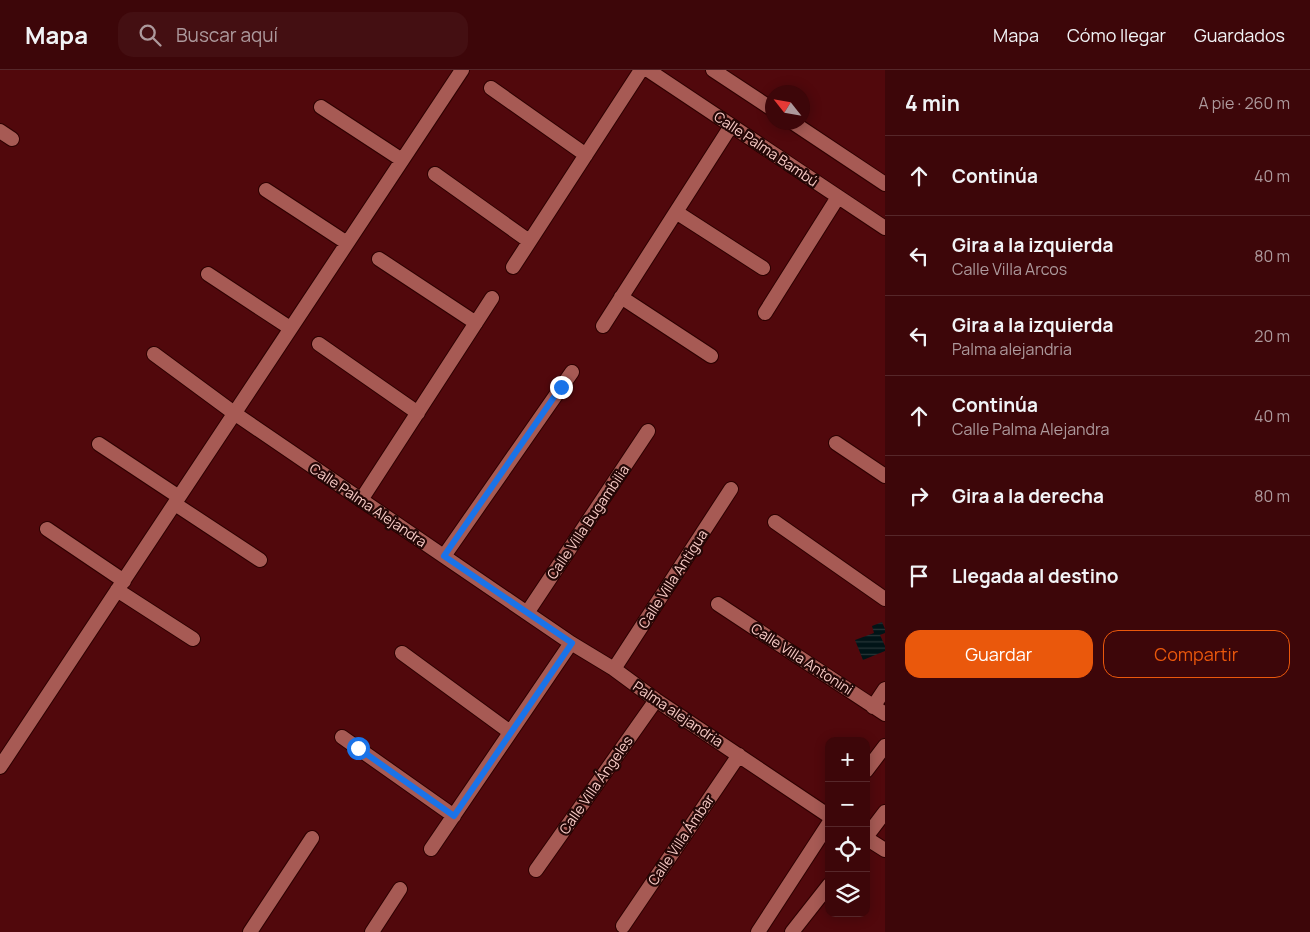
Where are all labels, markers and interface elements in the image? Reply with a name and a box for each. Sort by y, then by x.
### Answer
search box [118,12,468,57]
text: Mapa [25,18,88,51]
icon: search [136,21,164,49]
text: Buscar aquí [176,22,278,48]
text: Mapa [993,23,1039,47]
text: Cómo llegar [1067,23,1166,47]
text: Guardados [1194,23,1285,47]
north arrow [765,85,810,130]
text: 4 min [905,89,960,117]
text: A pie · 260 m [1199,92,1290,114]
street label: Calle Palma Bambú [710,107,822,191]
icon: ahead [905,162,933,190]
text: Continúa [952,163,1038,189]
text: 40 m [1254,165,1290,187]
text: Gira a la izquierda [952,232,1113,258]
icon: left [905,242,933,270]
text: 80 m [1254,245,1290,267]
text: Calle Villa Arcos [952,258,1067,280]
text: Gira a la izquierda [952,312,1113,338]
icon: left [905,322,933,350]
text: 20 m [1254,325,1290,347]
text: Palma alejandria [952,338,1072,360]
route end [550,376,573,399]
text: Continúa [952,392,1038,418]
icon: ahead [905,402,933,430]
text: 40 m [1254,405,1290,427]
text: Calle Palma Alejandra [952,418,1109,440]
street label: Calle Palma Alejandra [306,458,431,551]
street label: Calle Villa Bugambilia [542,461,633,583]
icon: right [905,482,933,510]
text: Gira a la derecha [952,483,1104,509]
text: 80 m [1254,485,1290,507]
street label: Calle Villa Antigua [633,526,712,632]
icon: arrive [905,562,933,590]
text: Llegada al destino [952,563,1119,589]
street label: Calle Villa Antonini [748,619,857,699]
button: Guardar [905,630,1093,678]
button: Compartir [1103,630,1290,678]
street label: Palma alejandria [630,676,727,751]
street label: Calle Villa Ángeles [554,732,637,838]
route start [347,737,370,760]
map controls [825,737,870,917]
button: + [825,737,870,782]
button: − [825,782,870,827]
street label: Calle Villa Ámbar [643,791,718,889]
button: locate [825,827,870,872]
button: layers [825,872,870,917]

